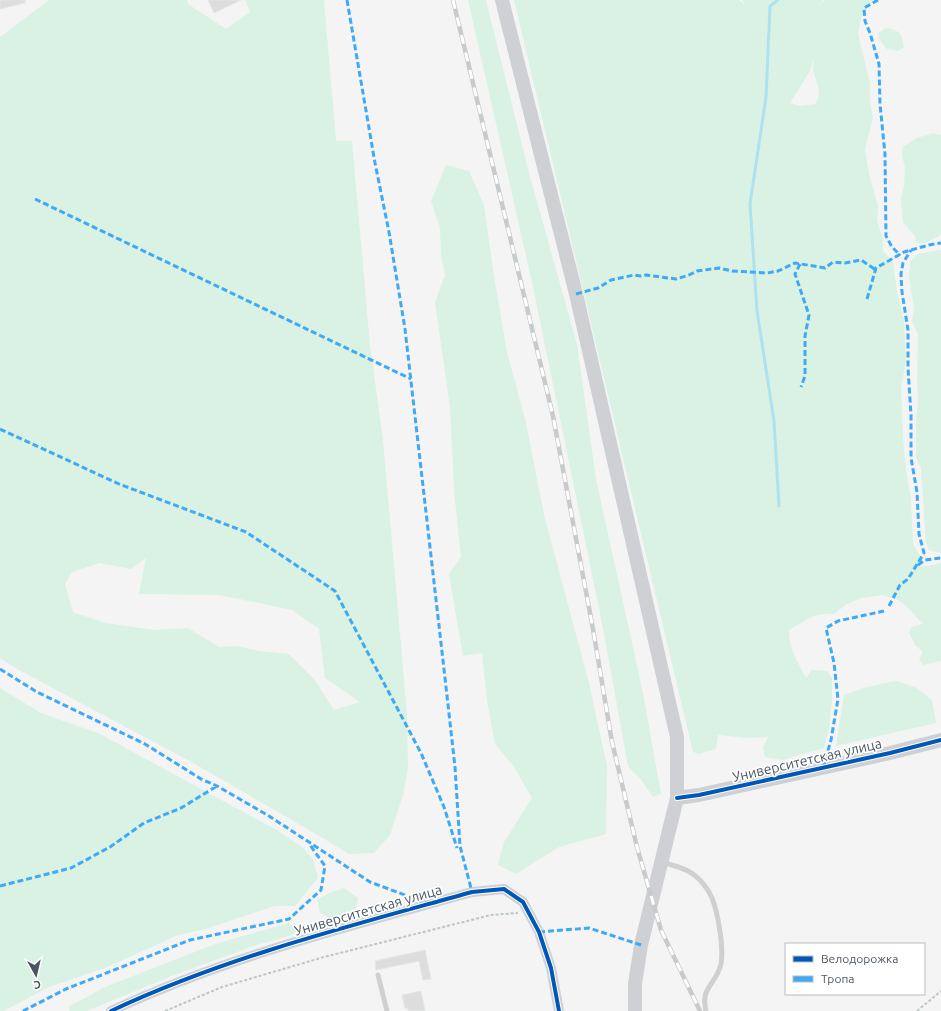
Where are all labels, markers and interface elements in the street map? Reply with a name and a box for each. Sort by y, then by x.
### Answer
street label: Университетская улица [731,735,883,785]
street label: Университетская улица [292,881,444,939]
legend [785,943,925,995]
text: Велодорожка [821,952,898,965]
north arrow [16,955,56,995]
text: Тропа [821,972,854,985]
text: С [33,978,42,991]

